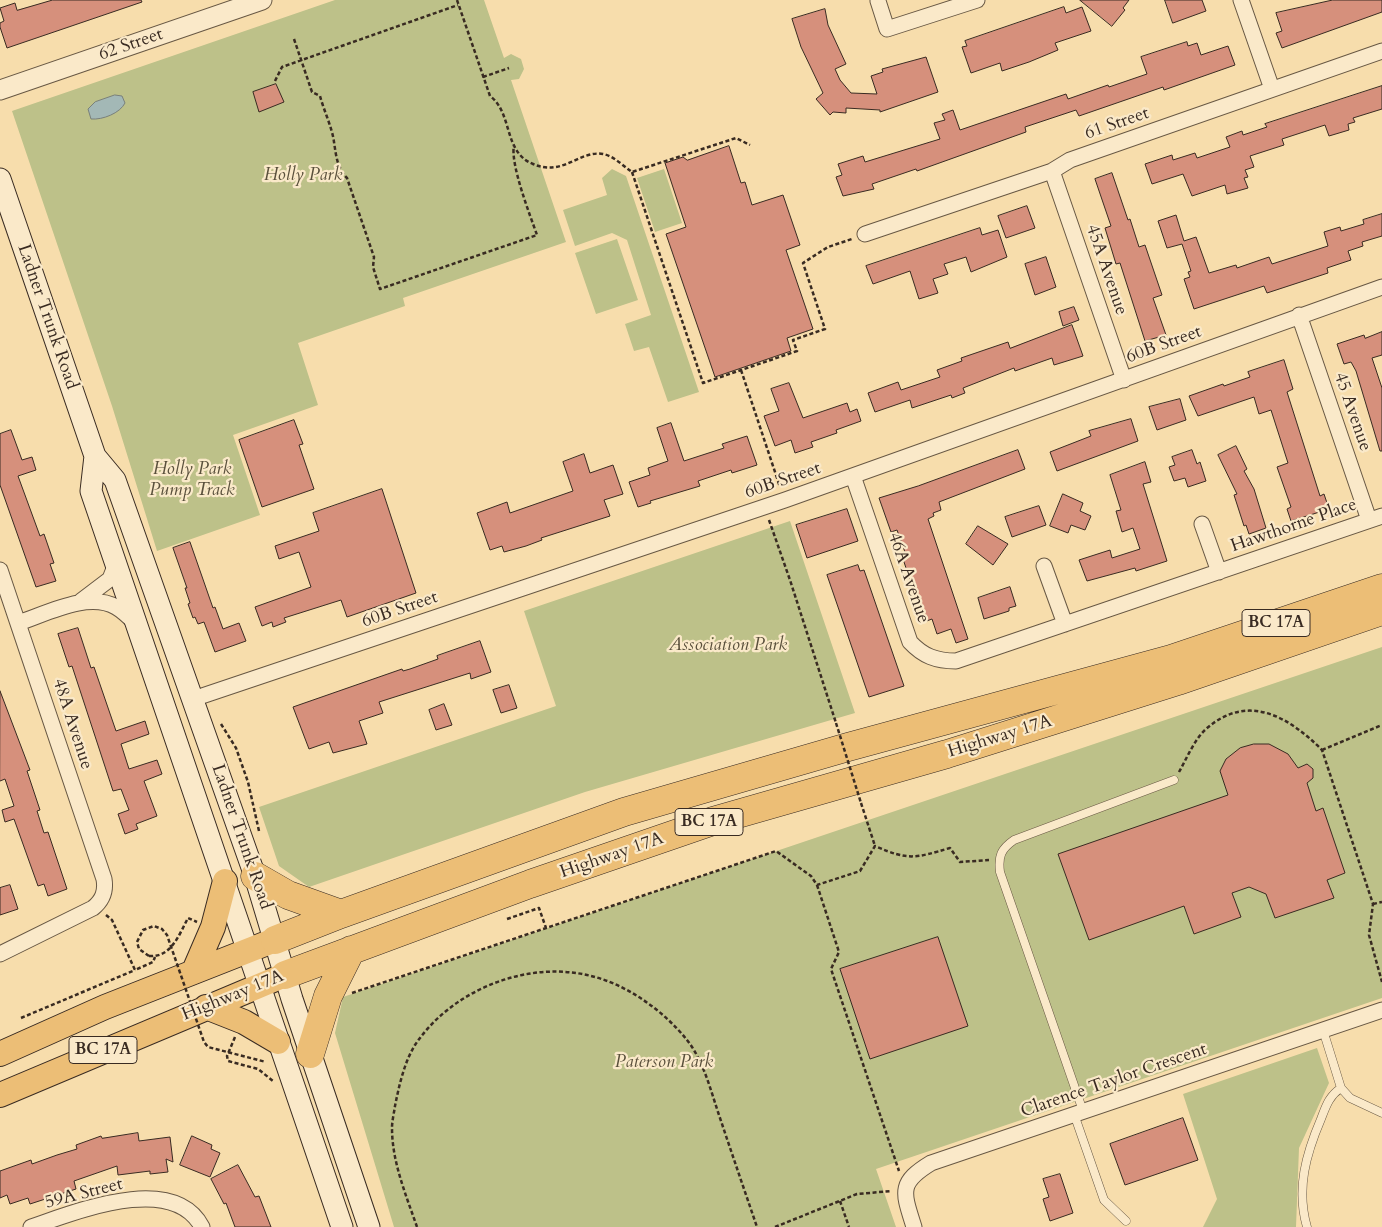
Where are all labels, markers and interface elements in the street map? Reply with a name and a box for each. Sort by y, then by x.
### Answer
street label: 62 Street [96,24,166,66]
street label: 61 Street [1082,103,1152,145]
park label: Holly Park [264,165,342,187]
street label: 45A Avenue [1080,222,1132,318]
street label: Ladner Trunk Road [12,242,82,392]
street label: 60B Street [1123,321,1205,369]
street label: 45 Avenue [1328,370,1376,454]
street label: 60B Street [742,458,824,504]
park label: Holly Park Pump Track [149,459,235,502]
street label: Hawthorne Place [1228,494,1360,558]
street label: 46A Avenue [882,530,934,626]
street label: 60B Street [359,587,441,633]
road number: BC 17A [1242,610,1310,636]
park label: Association Park [669,635,787,657]
street label: 48A Avenue [47,676,97,772]
street label: Highway 17A [945,711,1055,763]
street label: Ladner Trunk Road [206,762,276,912]
road number: BC 17A [675,809,743,836]
street label: Highway 17A [557,828,667,884]
street label: Highway 17A [179,966,287,1026]
road number: BC 17A [69,1036,137,1064]
street label: Clarence Taylor Crescent [1018,1039,1210,1123]
park label: Paterson Park [615,1052,713,1074]
street label: 59A Street [43,1174,125,1214]

